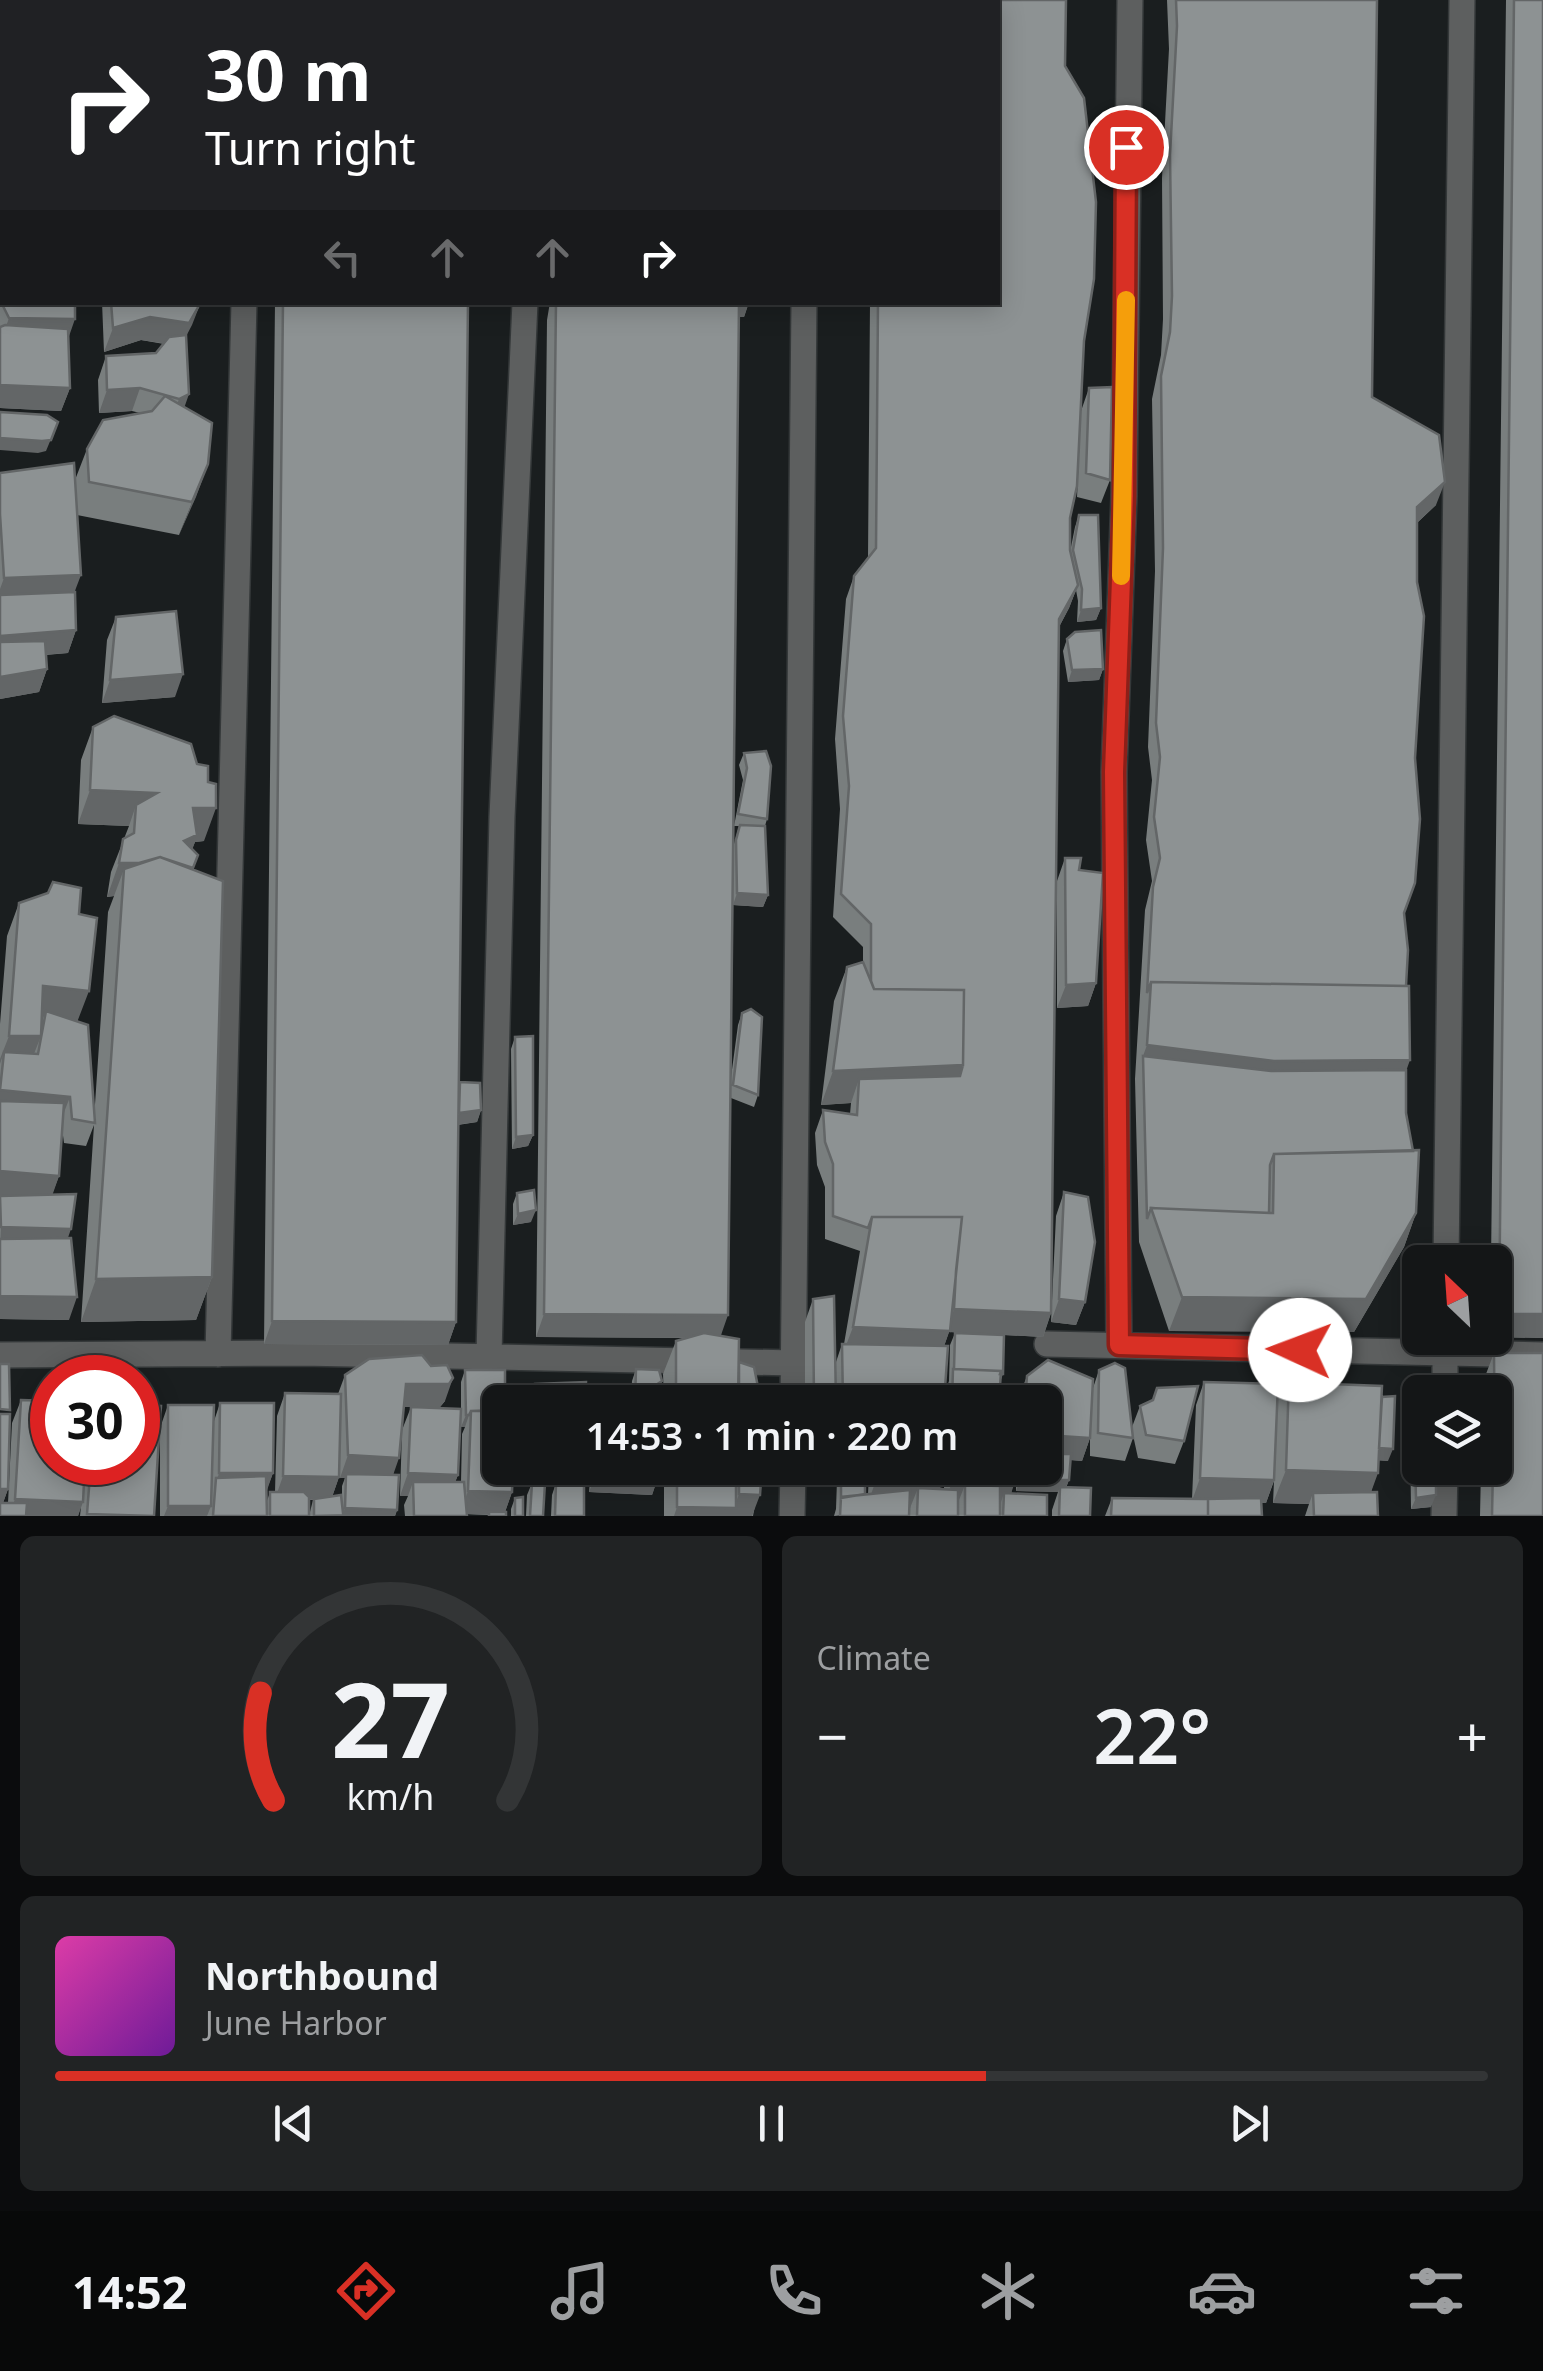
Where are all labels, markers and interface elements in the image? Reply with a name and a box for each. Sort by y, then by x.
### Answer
text: 30 m [205,26,372,122]
icon: right [40,40,170,170]
pin [1084,105,1169,190]
text: Turn right [205,117,416,178]
icon: arrive [1099,120,1154,175]
icon: left [315,230,370,285]
icon: ahead [420,230,475,285]
icon: ahead [525,230,580,285]
icon: right [630,230,685,285]
north arrow [1402,1245,1512,1355]
map controls [1402,1245,1512,1485]
position arrow [1248,1298,1352,1402]
speed limit sign: 30 [30,1355,160,1485]
button: layers [1402,1375,1512,1485]
text: 14:53 · 1 min · 220 m [586,1409,958,1461]
text: Climate [817,1636,931,1679]
text: 27 [331,1647,450,1788]
text: 22° [1093,1684,1211,1786]
text: − [817,1698,848,1773]
text: + [1457,1698,1488,1773]
text: km/h [347,1772,435,1820]
text: Northbound [205,1949,439,2001]
text: June Harbor [205,2001,387,2044]
icon: previous [266,2096,321,2151]
icon: pause [744,2096,799,2151]
icon: next [1222,2096,1277,2151]
icon: directions [331,2256,401,2326]
icon: music [545,2256,615,2326]
icon: phone [759,2256,829,2326]
icon: climate [973,2256,1043,2326]
icon: car [1187,2256,1257,2326]
icon: filters [1401,2256,1471,2326]
text: 14:52 [72,2261,188,2322]

